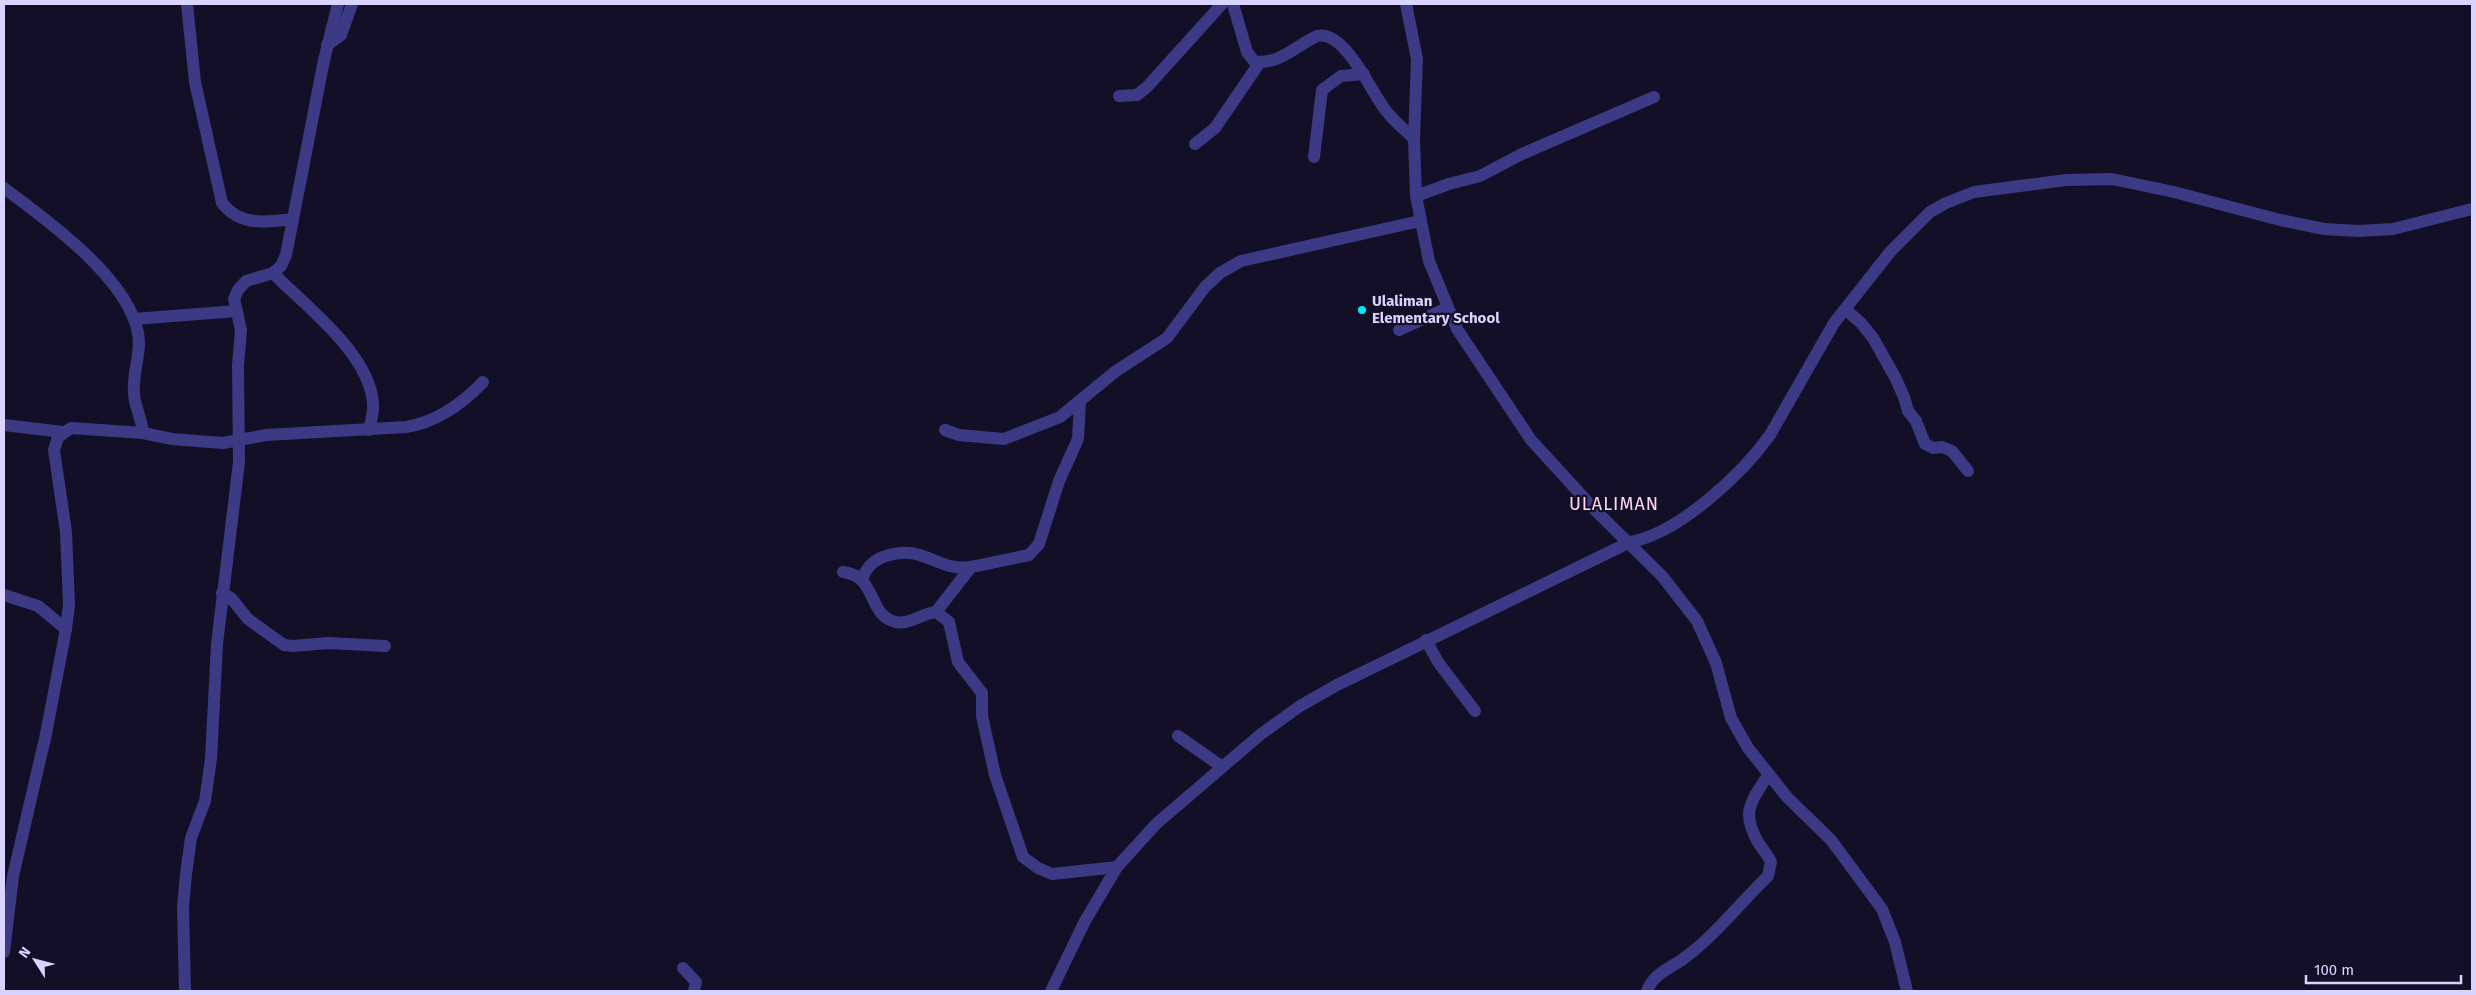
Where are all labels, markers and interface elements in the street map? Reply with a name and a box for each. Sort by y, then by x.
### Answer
place label: Ulaliman Elementary School [1372,292,1500,327]
marker: Ulaliman Elementary School [1356,304,1368,316]
district label: ULALIMAN [1569,493,1659,515]
north arrow [10,935,60,985]
text: N [15,944,34,961]
scale bar [2306,952,2461,984]
text: 100 m [2314,961,2354,979]

